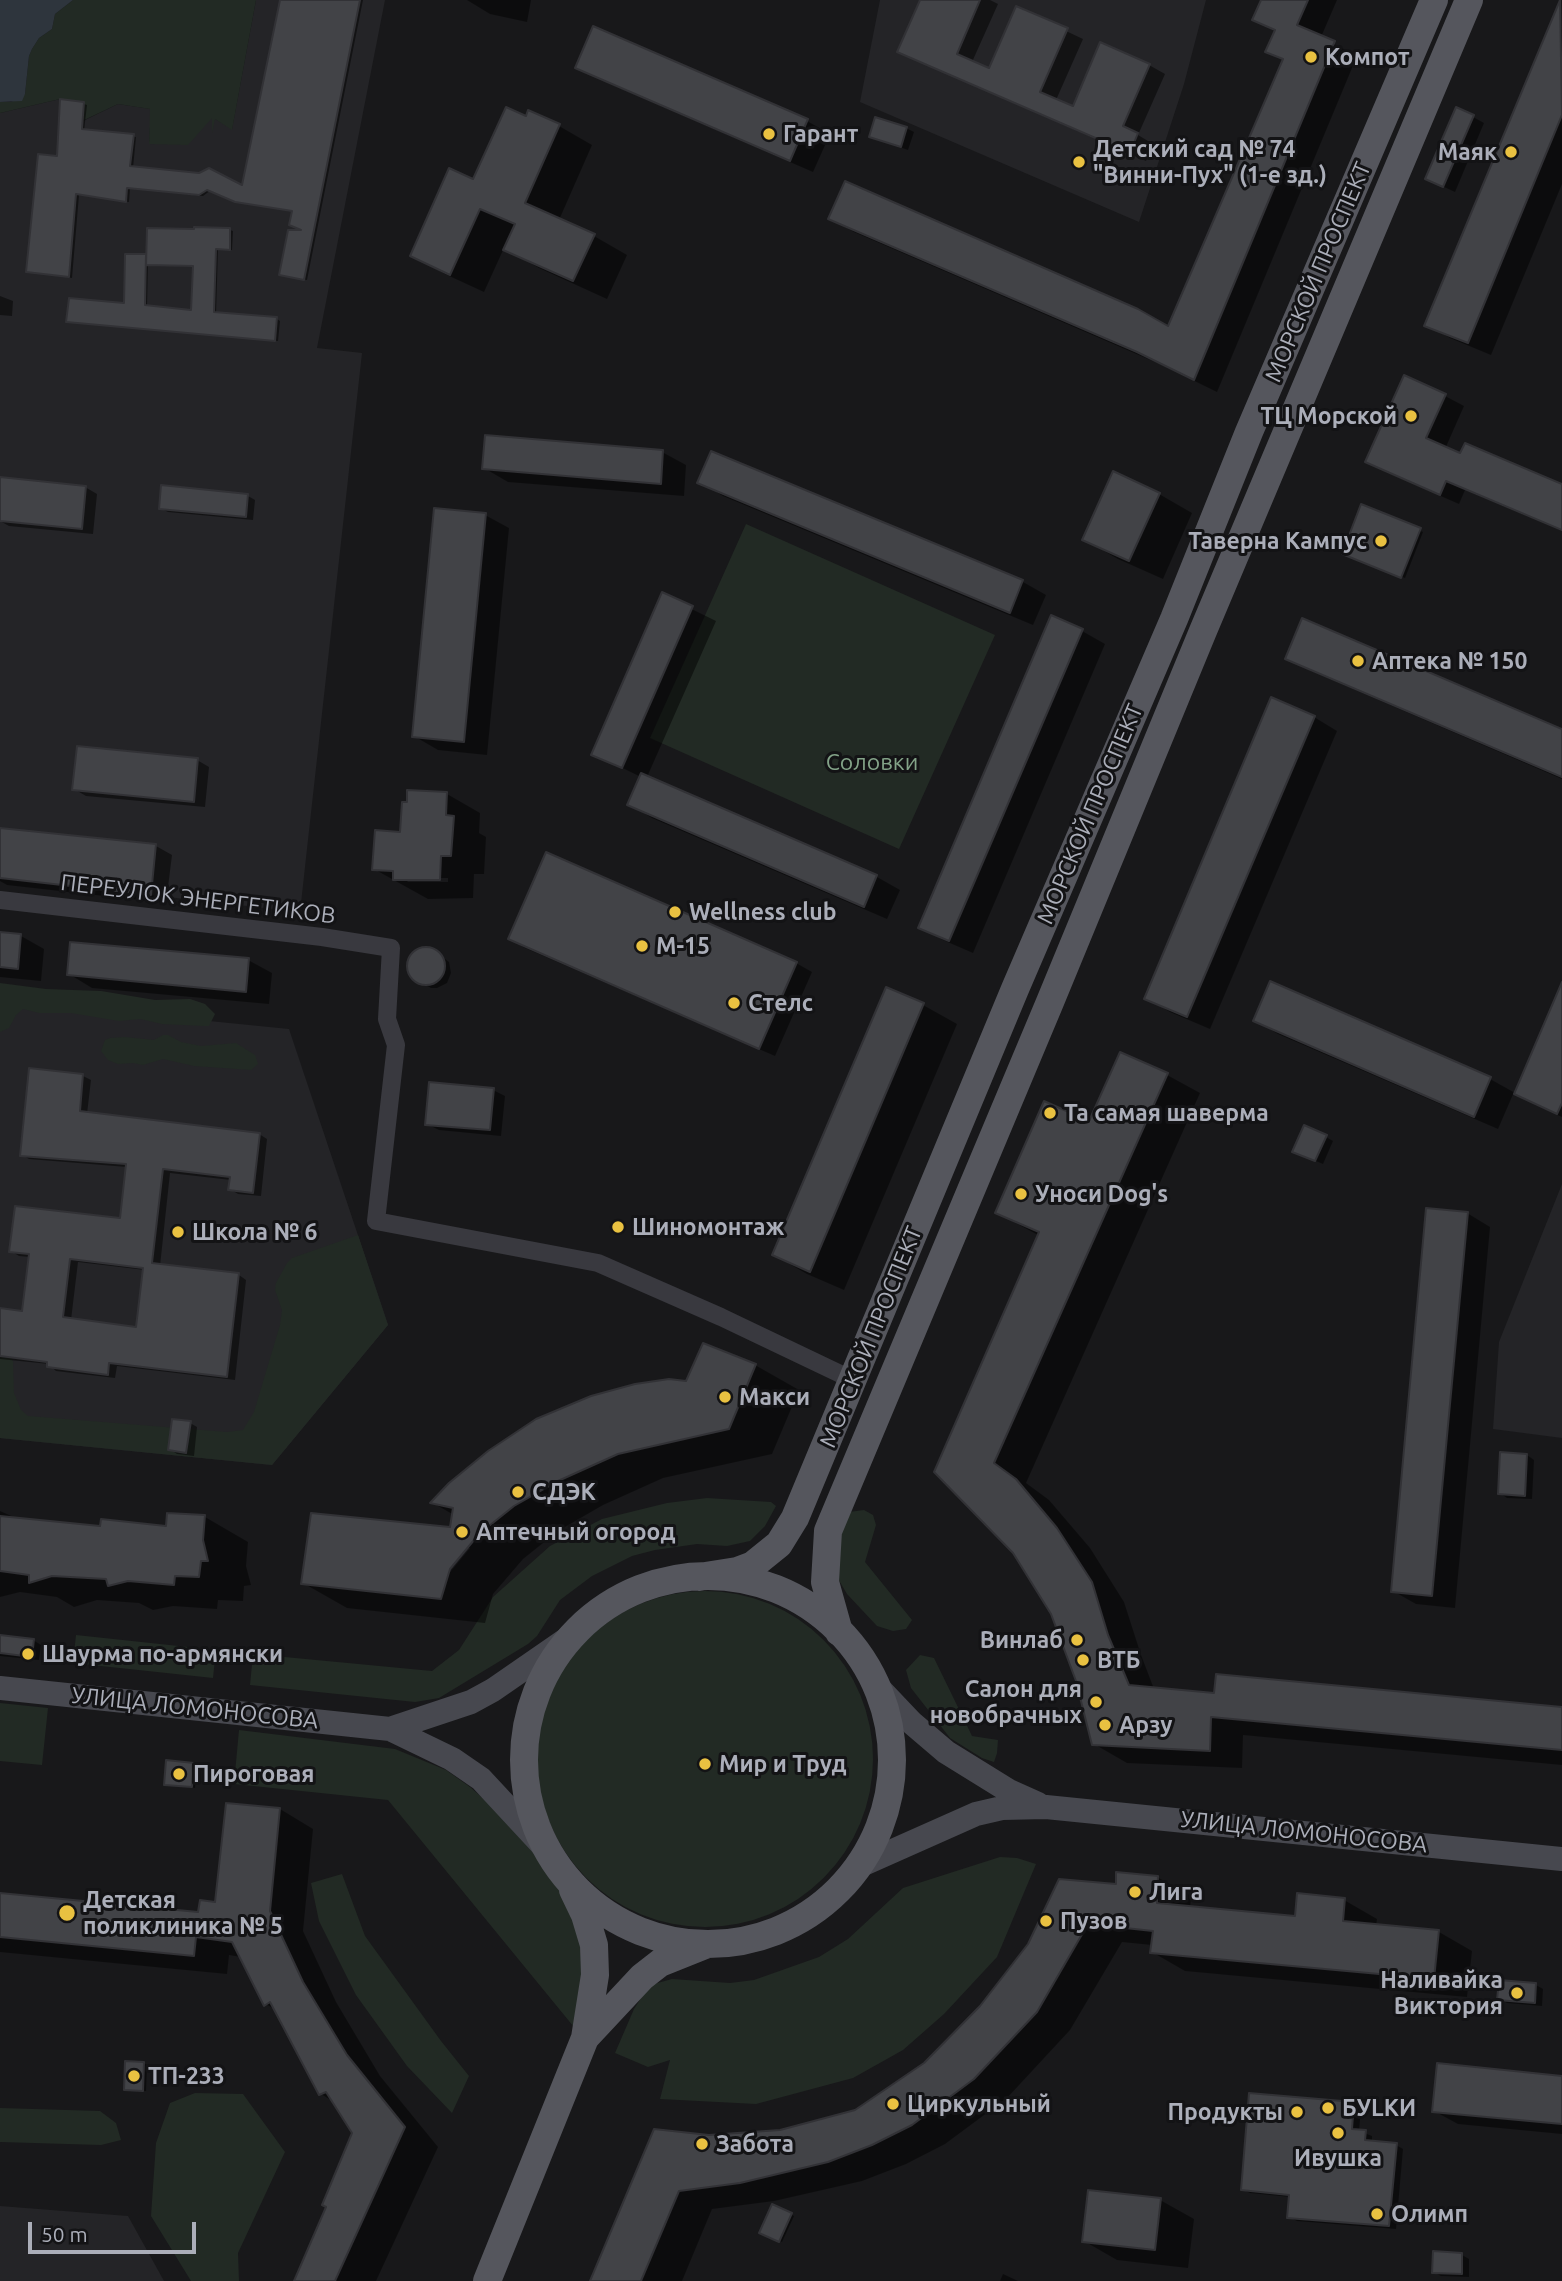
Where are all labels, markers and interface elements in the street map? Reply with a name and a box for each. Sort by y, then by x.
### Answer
place label: Компот [1325,43,1410,71]
marker: Компот [1303,49,1319,65]
place label: Гарант [783,120,858,148]
marker: Гарант [761,126,777,142]
place label: Детский сад № 74 "Винни-Пух" (1-е зд.) [1093,135,1327,189]
place label: Маяк [1438,138,1497,166]
marker: Маяк [1503,144,1519,160]
marker: Детский сад № 74 "Винни-Пух" (1-е зд.) [1071,154,1087,170]
street label: МОРСКОЙ ПРОСПЕКТ [1259,158,1377,386]
place label: ТЦ Морской [1260,402,1397,430]
marker: ТЦ Морской [1403,408,1419,424]
place label: Таверна Кампус [1188,527,1367,555]
marker: Таверна Кампус [1373,533,1389,549]
place label: Аптека № 150 [1372,647,1527,675]
marker: Аптека № 150 [1350,653,1366,669]
street label: МОРСКОЙ ПРОСПЕКТ [1031,700,1149,928]
park label: Соловки [826,748,918,776]
street label: ПЕРЕУЛОК ЭНЕРГЕТИКОВ [59,868,337,930]
place label: Wellness club [689,898,837,926]
marker: Wellness club [667,904,683,920]
place label: М-15 [656,932,710,960]
marker: М-15 [634,938,650,954]
place label: Стелс [748,989,813,1017]
marker: Стелс [726,995,742,1011]
place label: Та самая шаверма [1064,1099,1269,1127]
marker: Та самая шаверма [1042,1105,1058,1121]
place label: Уноси Dog's [1035,1180,1168,1208]
marker: Уноси Dog's [1013,1186,1029,1202]
place label: Шиномонтаж [632,1213,784,1241]
place label: Школа № 6 [192,1218,318,1246]
marker: Шиномонтаж [610,1219,626,1235]
street label: МОРСКОЙ ПРОСПЕКТ [814,1222,928,1452]
marker: Школа № 6 [170,1224,186,1240]
place label: Макси [739,1383,810,1411]
marker: Макси [717,1389,733,1405]
place label: СДЭК [532,1478,596,1506]
marker: СДЭК [510,1484,526,1500]
place label: Аптечный огород [476,1518,676,1546]
marker: Аптечный огород [454,1524,470,1540]
place label: Винлаб [980,1626,1063,1654]
marker: Винлаб [1069,1632,1085,1648]
place label: Шаурма по-армянски [42,1640,283,1668]
marker: Шаурма по-армянски [20,1646,36,1662]
place label: ВТБ [1097,1646,1141,1674]
marker: ВТБ [1075,1652,1091,1668]
place label: Салон для новобрачных [930,1675,1082,1729]
street label: УЛИЦА ЛОМОНОСОВА [70,1681,320,1735]
marker: Салон для новобрачных [1088,1694,1104,1710]
place label: Арзу [1119,1711,1172,1739]
marker: Арзу [1097,1717,1113,1733]
place label: Мир и Труд [719,1750,846,1778]
marker: Мир и Труд [697,1756,713,1772]
place label: Пироговая [193,1760,314,1788]
marker: Пироговая [171,1766,187,1782]
street label: УЛИЦА ЛОМОНОСОВА [1179,1805,1429,1859]
place label: Лига [1149,1878,1203,1906]
marker: Лига [1127,1884,1143,1900]
place label: Детская поликлиника № 5 [83,1886,283,1940]
marker: Детская поликлиника № 5 [57,1903,77,1923]
place label: Пузов [1060,1907,1127,1935]
marker: Пузов [1038,1913,1054,1929]
place label: Наливайка Виктория [1380,1966,1503,2020]
marker: Наливайка Виктория [1509,1985,1525,2001]
place label: ТП-233 [148,2062,225,2090]
marker: ТП-233 [126,2068,142,2084]
place label: Циркульный [907,2090,1051,2118]
place label: БУLКИ [1342,2094,1416,2122]
marker: Циркульный [885,2096,901,2112]
place label: Продукты [1168,2098,1283,2126]
marker: БУLКИ [1320,2100,1336,2116]
marker: Продукты [1289,2104,1305,2120]
marker: Ивушка [1330,2125,1346,2141]
place label: Забота [716,2130,794,2158]
marker: Забота [694,2136,710,2152]
place label: Ивушка [1294,2144,1382,2172]
place label: Олимп [1391,2200,1468,2228]
marker: Олимп [1369,2206,1385,2222]
scale bar [32,2208,200,2252]
text: 50 m [41,2222,88,2246]

